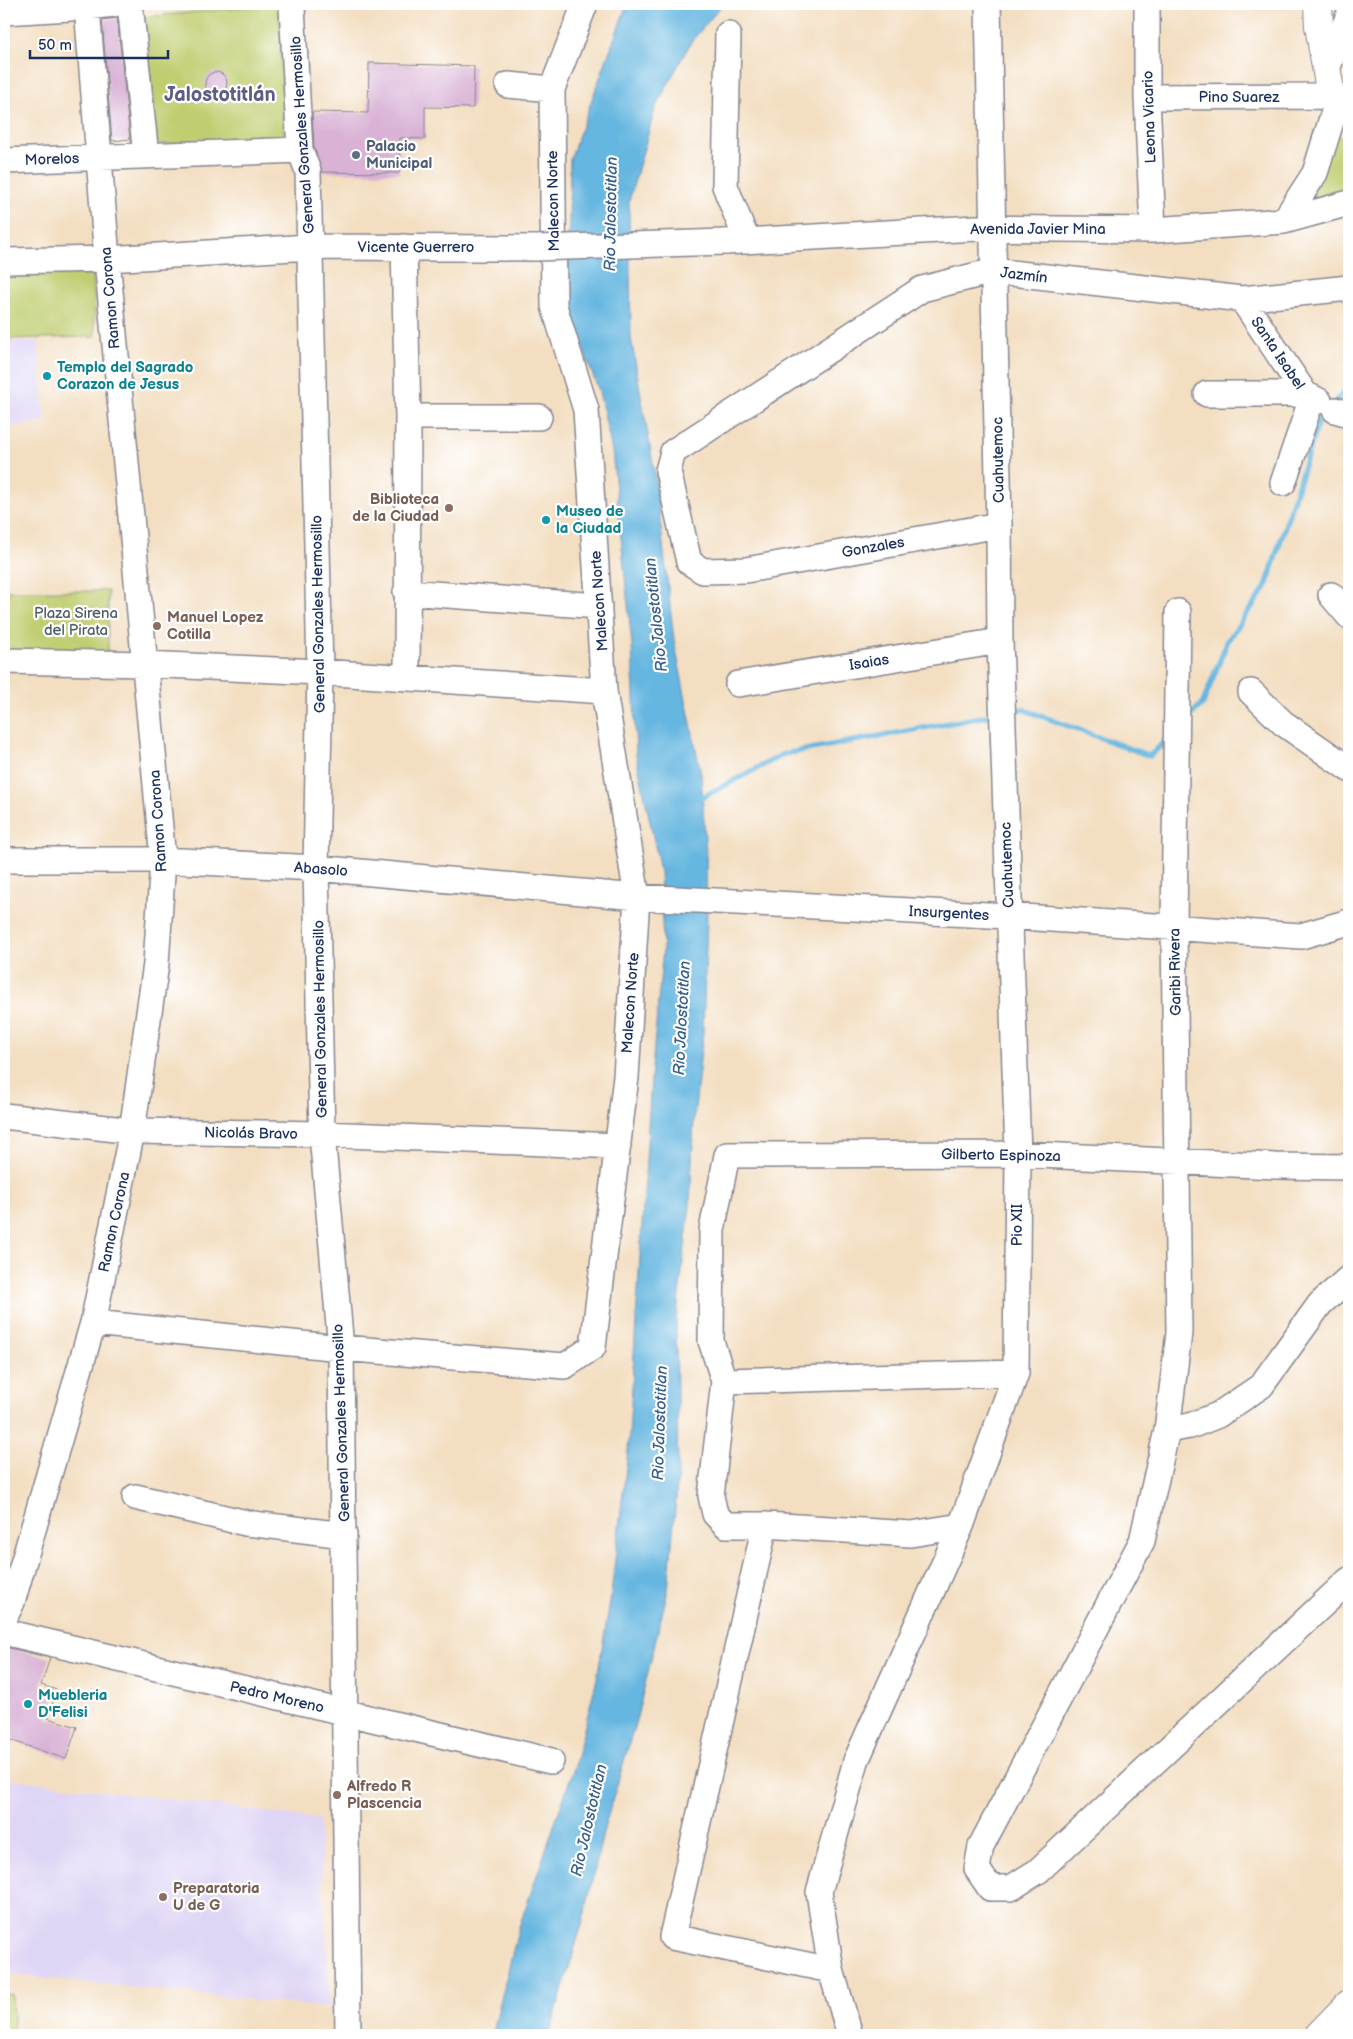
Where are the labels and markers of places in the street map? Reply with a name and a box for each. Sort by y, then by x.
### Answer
place label: Palacio Municipal [366,137,432,173]
marker: Palacio Municipal [350,149,362,161]
place label: Templo del Sagrado Corazon de Jesus [57,358,194,394]
marker: Templo del Sagrado Corazon de Jesus [41,370,53,382]
place label: Biblioteca de la Ciudad [352,490,439,526]
marker: Biblioteca de la Ciudad [443,502,455,514]
place label: Museo de la Ciudad [556,502,624,538]
marker: Museo de la Ciudad [540,514,552,526]
place label: Manuel Lopez Cotilla [167,608,264,644]
marker: Manuel Lopez Cotilla [151,620,163,632]
place label: Muebleria D'Felisi [38,1686,107,1722]
marker: Muebleria D'Felisi [22,1698,34,1710]
place label: Alfredo R Plascencia [346,1777,422,1813]
marker: Alfredo R Plascencia [331,1789,343,1801]
place label: Preparatoria U de G [173,1879,260,1915]
marker: Preparatoria U de G [157,1891,169,1903]

